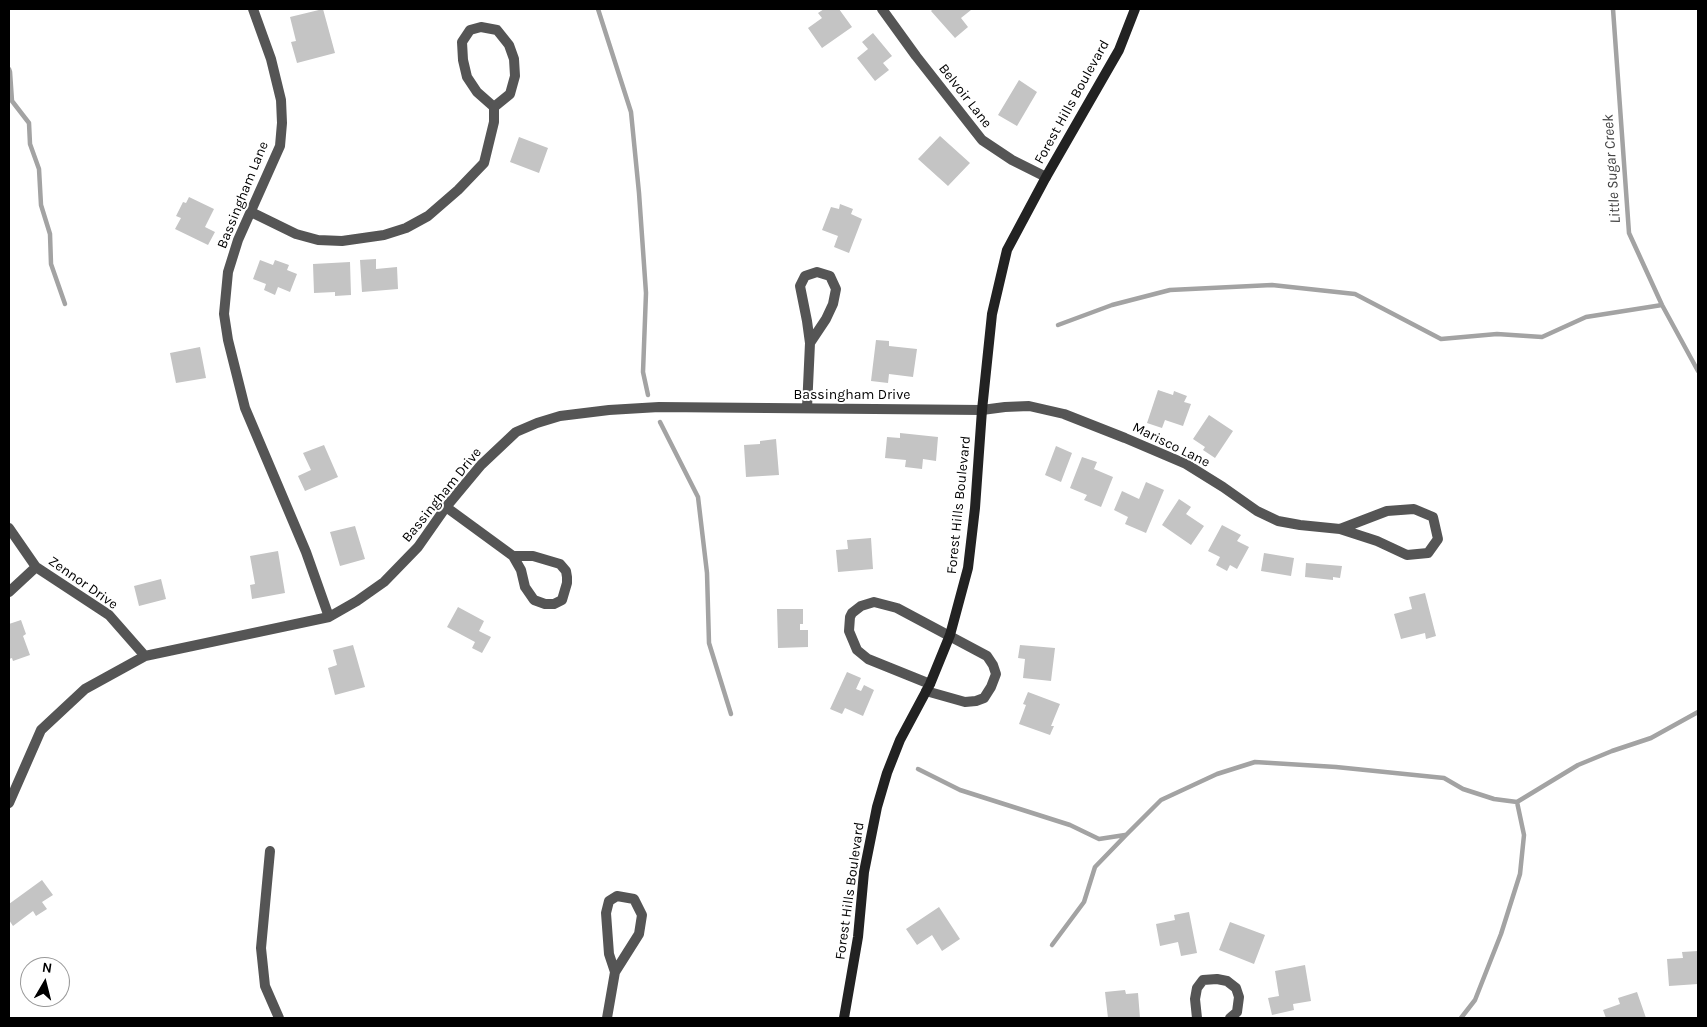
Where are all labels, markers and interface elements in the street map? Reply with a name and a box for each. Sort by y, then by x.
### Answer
street label: Forest Hills Boulevard [1031,37,1113,167]
street label: Belvoir Lane [935,61,995,131]
water label: Little Sugar Creek [1599,114,1625,224]
street label: Bassingham Lane [214,139,272,251]
street label: Bassingham Drive [794,387,910,403]
street label: Marisco Lane [1129,419,1213,471]
street label: Forest Hills Boulevard [943,435,975,575]
street label: Bassingham Drive [399,444,485,546]
street label: Zennor Drive [45,553,121,613]
street label: Forest Hills Boulevard [832,821,868,961]
north arrow [20,957,70,1007]
text: N [41,959,53,977]

